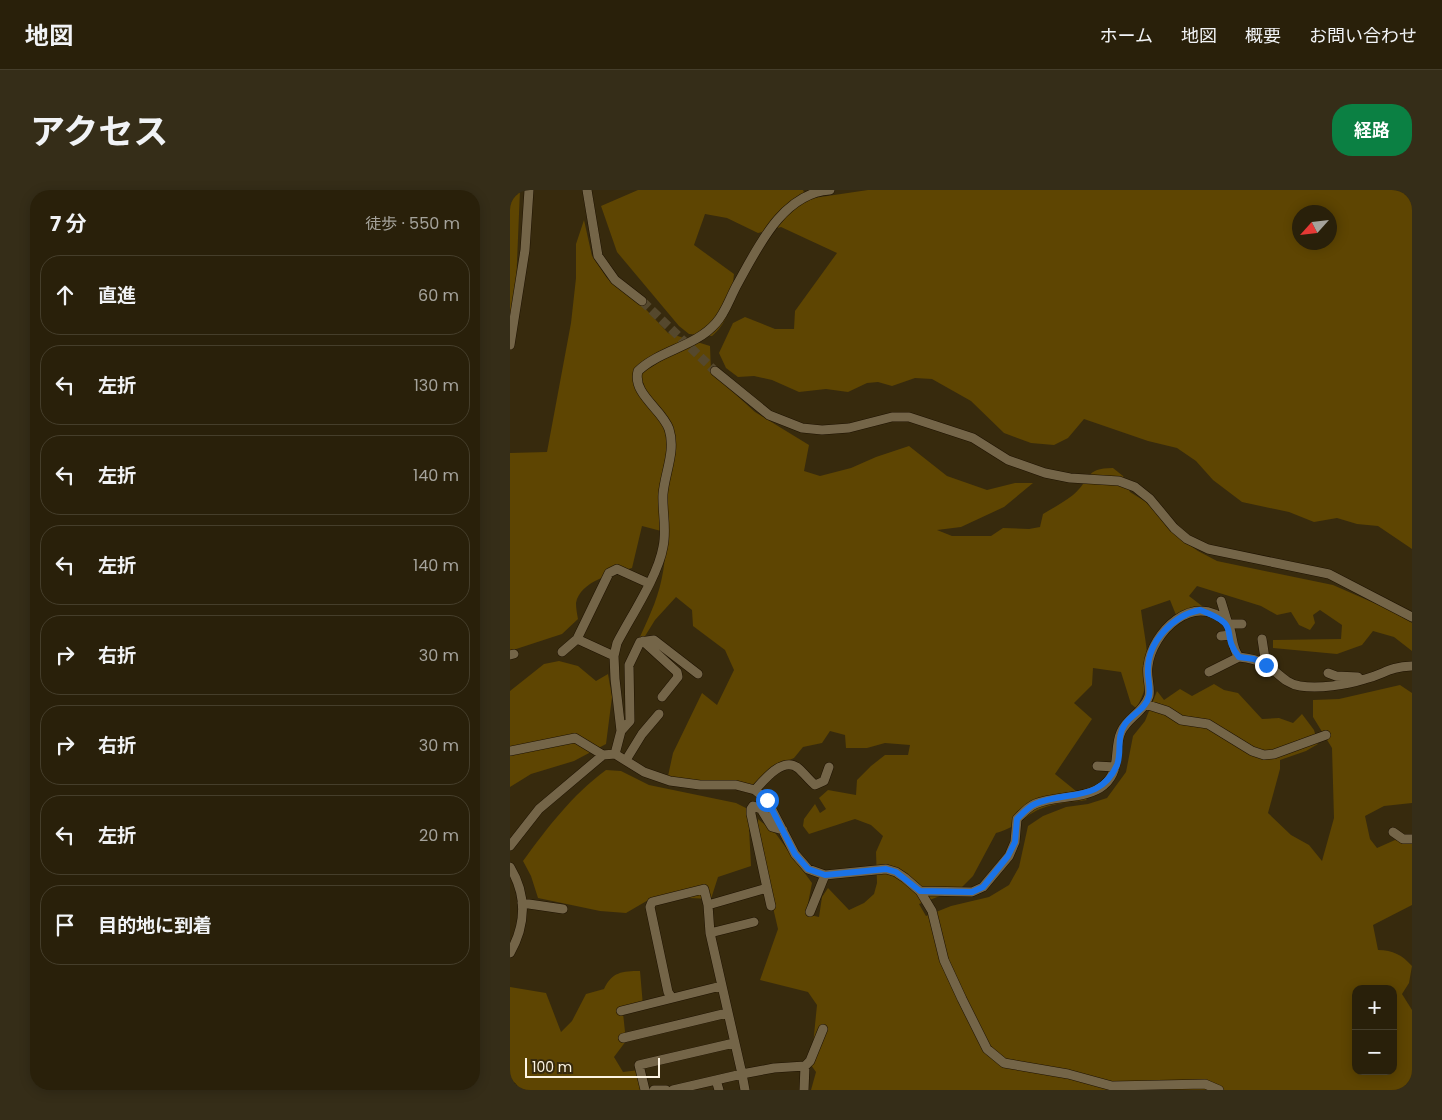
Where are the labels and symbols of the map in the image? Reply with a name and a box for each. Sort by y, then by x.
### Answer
north arrow [1292,205,1337,250]
route end [1255,654,1278,677]
route start [756,789,779,812]
scale bar [525,1055,660,1078]

